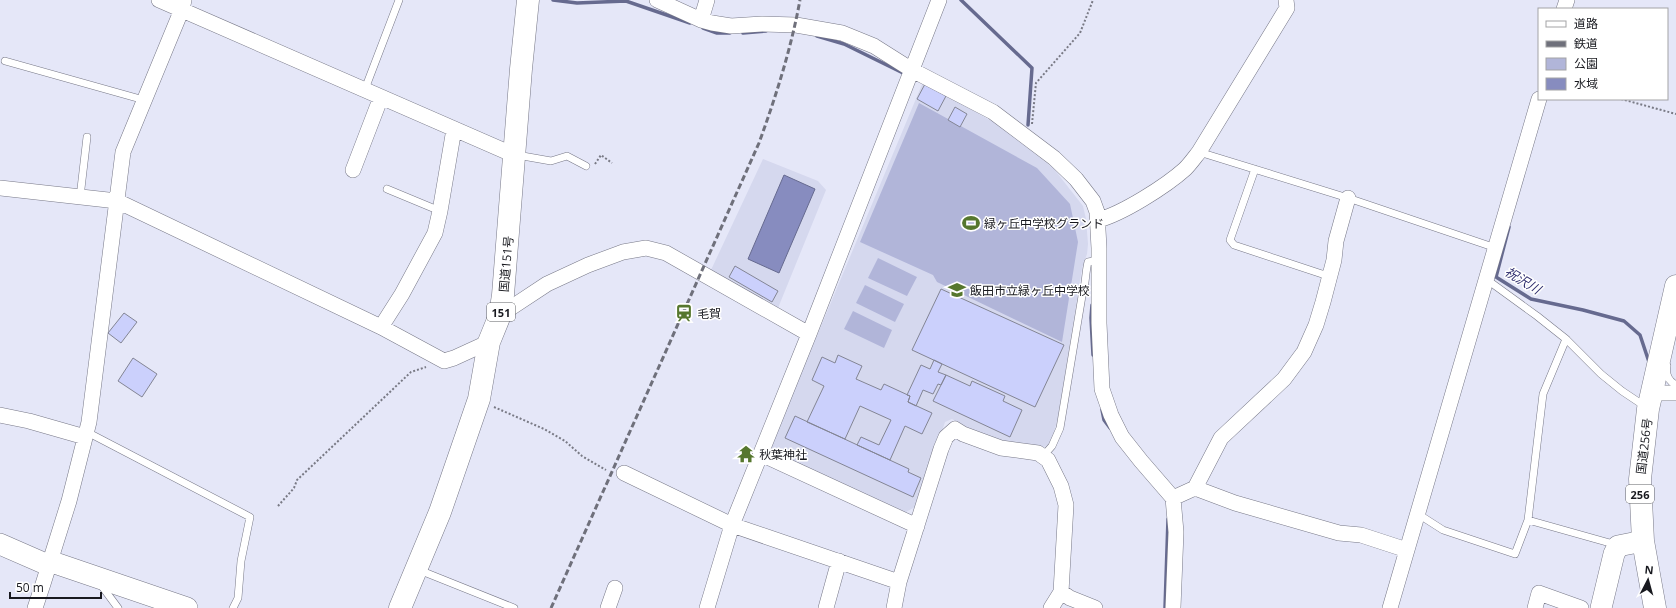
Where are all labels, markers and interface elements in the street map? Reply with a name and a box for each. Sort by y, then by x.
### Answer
legend [1538,8,1668,100]
text: 道路 [1574,15,1598,32]
text: 鉄道 [1574,35,1598,52]
text: 公園 [1574,55,1598,72]
text: 水域 [1574,75,1598,92]
sports icon: 緑ヶ丘中学校グランド [961,213,981,233]
place label: 緑ヶ丘中学校グランド [984,215,1104,232]
street label: 国道151号 [495,235,517,293]
water label: 祝沢川 [1502,262,1546,299]
school or university icon: 飯田市立緑ヶ丘中学校 [947,280,967,300]
place label: 飯田市立緑ヶ丘中学校 [970,282,1090,299]
road number: 151 [487,303,515,321]
station icon: 毛賀 [674,303,694,323]
place label: 毛賀 [697,305,721,322]
street label: 国道256号 [1632,417,1656,475]
temple icon: 秋葉神社 [736,444,756,464]
place label: 秋葉神社 [759,446,807,463]
road number: 256 [1626,485,1654,503]
north arrow [1628,560,1668,600]
text: N [1644,562,1654,577]
scale bar [10,574,101,600]
text: 50 m [16,579,44,596]

